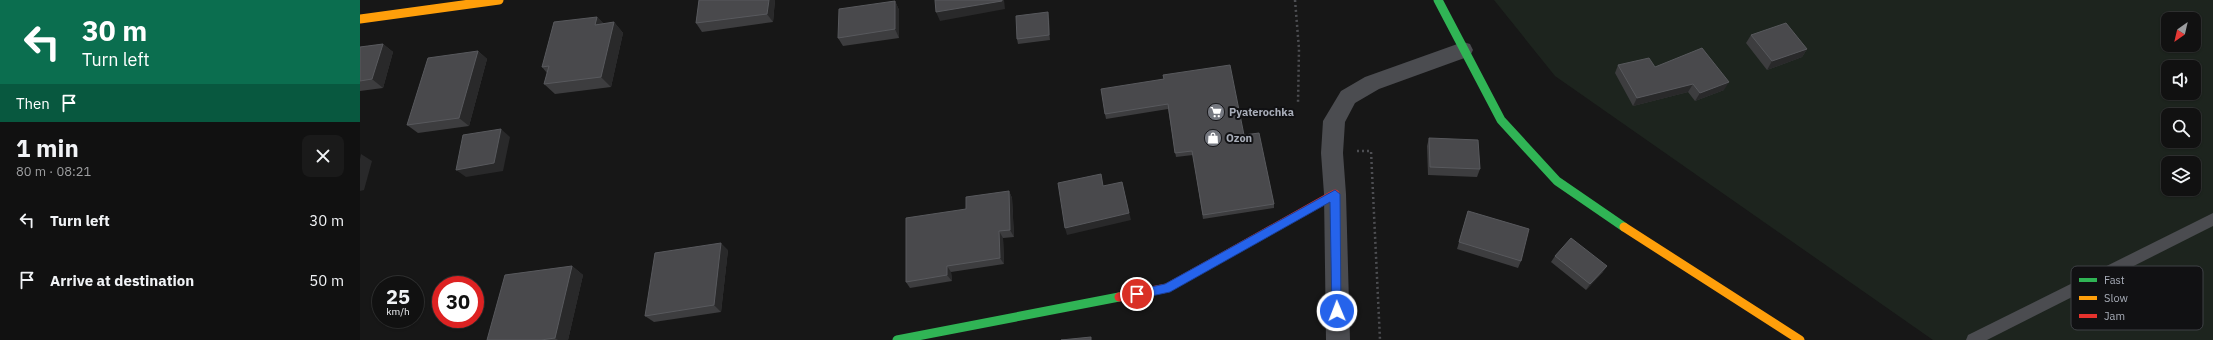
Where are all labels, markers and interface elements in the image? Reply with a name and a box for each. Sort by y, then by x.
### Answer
text: 30 m [82,12,147,49]
north arrow [2161,12,2201,52]
map controls [2161,12,2201,196]
icon: left [16,16,68,68]
text: Turn left [82,48,150,71]
button: sound [2161,60,2201,100]
icon: arrive [58,92,80,114]
text: Then [16,94,50,113]
supermarket icon: Pyaterochka [1206,102,1226,122]
place label: Pyaterochka [1229,105,1294,119]
button: search [2161,108,2201,148]
shop icon: Ozon [1203,128,1223,148]
place label: Ozon [1226,131,1252,145]
text: 1 min [16,132,79,164]
button: close [302,135,344,177]
button: layers [2161,156,2201,196]
text: 80 m · 08:21 [16,163,91,180]
icon: left [16,209,38,231]
text: Turn left [50,211,110,230]
text: 30 m [309,211,344,230]
legend [2071,266,2203,330]
icon: arrive [16,269,38,291]
text: Arrive at destination [50,271,194,290]
text: 50 m [309,271,344,290]
text: Fast [2104,273,2125,287]
speed limit sign: 30 [432,276,484,328]
pin [1120,277,1154,311]
text: 25 [386,283,410,310]
icon: arrive [1126,283,1148,305]
position arrow [1316,290,1358,332]
text: Slow [2104,291,2128,305]
text: km/h [386,305,410,318]
text: Jam [2104,309,2125,323]

